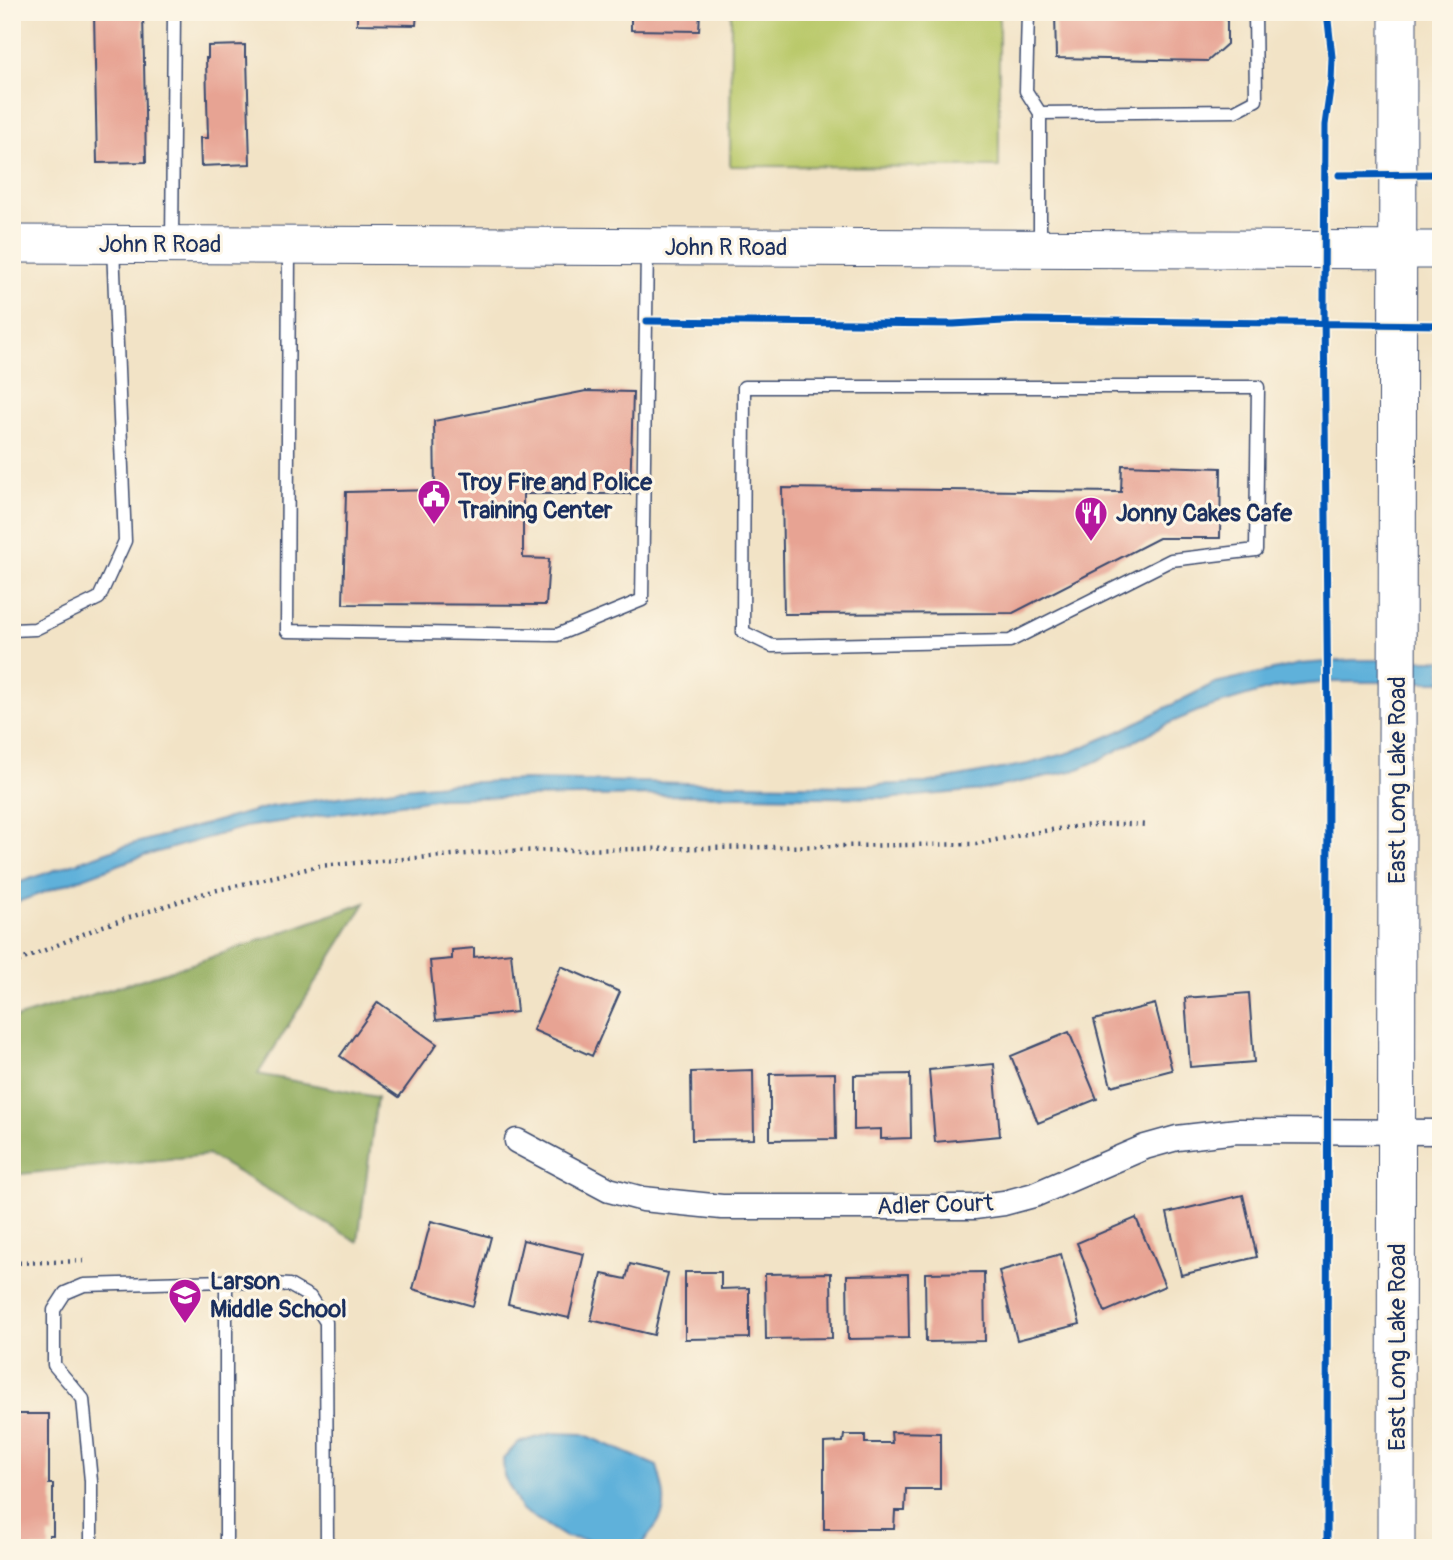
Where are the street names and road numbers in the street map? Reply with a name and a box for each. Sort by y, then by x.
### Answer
street label: John R Road [98,230,222,259]
street label: John R Road [664,233,788,262]
street label: East Long Lake Road [1383,676,1412,884]
street label: Adler Court [876,1188,994,1222]
street label: East Long Lake Road [1383,1243,1412,1451]

